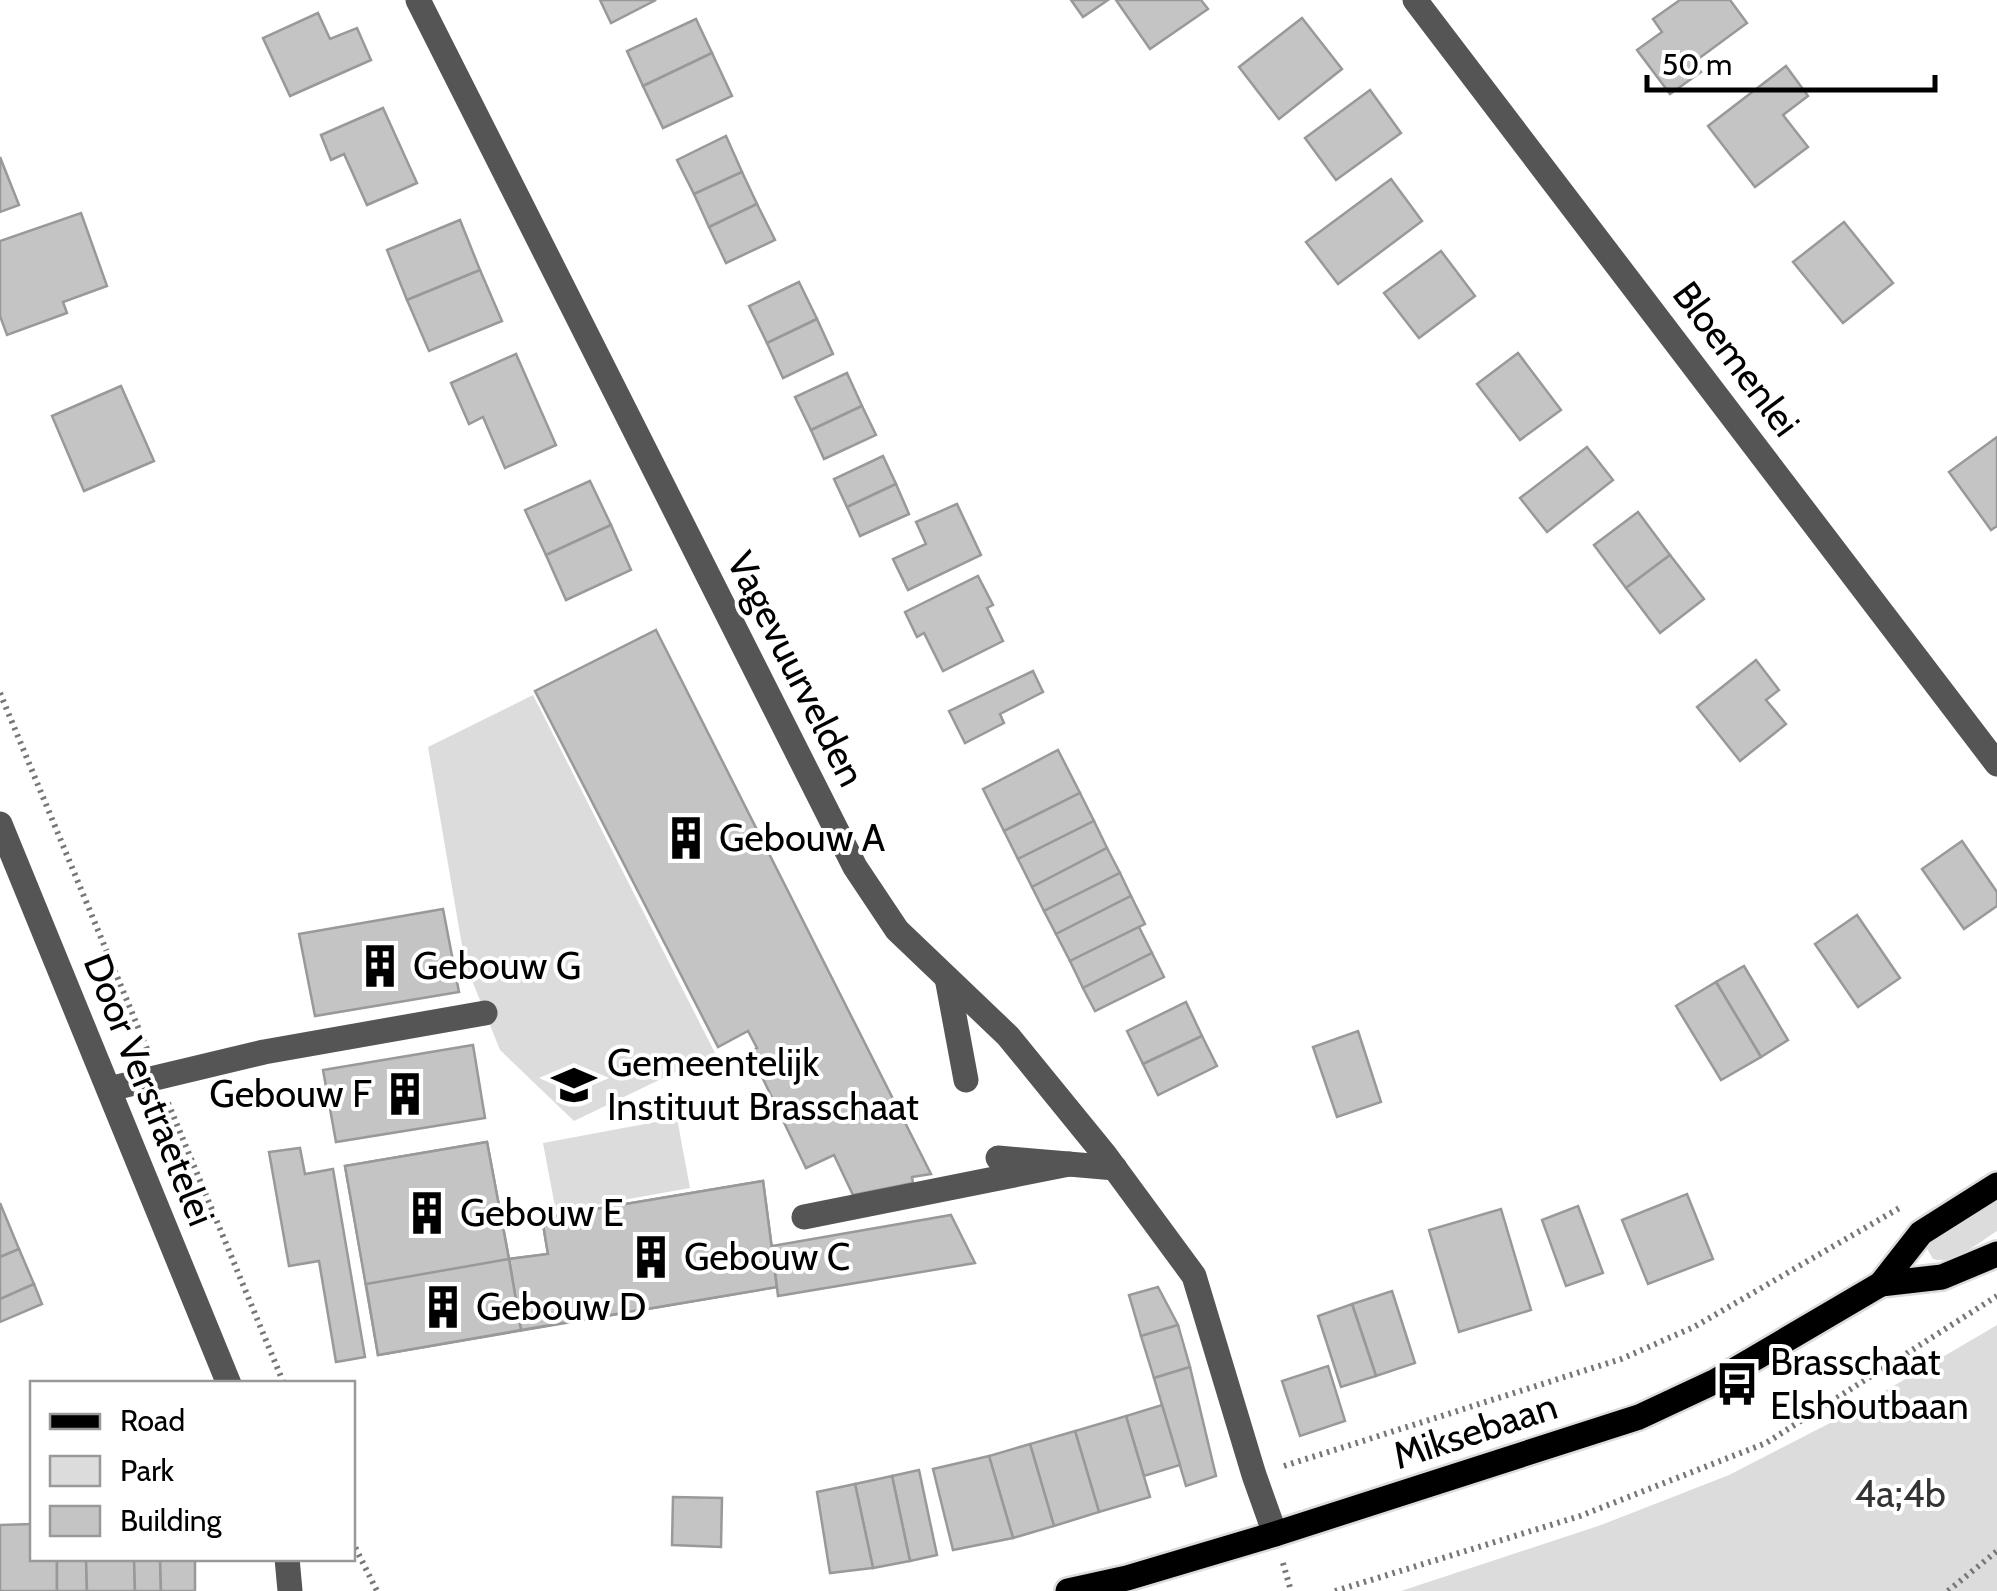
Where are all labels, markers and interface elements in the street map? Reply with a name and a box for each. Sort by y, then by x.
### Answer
scale bar [1647,30,1934,92]
text: 50 m [1662,46,1732,83]
street label: Bloemenlei [1663,272,1810,445]
street label: Vagevuurvelden [717,544,876,794]
building icon: Gebouw A [662,814,710,862]
place label: Gebouw A [719,814,886,861]
building icon: Gebouw G [356,942,404,990]
place label: Gebouw G [413,942,581,989]
street label: Door Verstraetelei [74,947,225,1232]
place label: Gemeentelijk Instituut Brasschaat [607,1039,919,1130]
school or university icon: Gemeentelijk Instituut Brasschaat [550,1061,598,1109]
place label: Gebouw F [209,1070,372,1117]
building icon: Gebouw F [381,1070,429,1118]
building icon: Gebouw E [403,1189,451,1237]
place label: Gebouw E [460,1189,624,1236]
building icon: Gebouw C [627,1233,675,1281]
place label: Gebouw C [684,1233,850,1280]
building icon: Gebouw D [419,1283,467,1331]
place label: Gebouw D [476,1283,646,1330]
place label: Brasschaat Elshoutbaan [1770,1338,1969,1429]
bus stop icon: Brasschaat Elshoutbaan [1713,1360,1761,1408]
legend [30,1381,355,1561]
street label: Miksebaan [1387,1382,1563,1479]
text: Road [120,1402,185,1439]
text: Park [120,1452,175,1489]
park label: 4a;4b [1854,1470,1946,1517]
text: Building [120,1502,223,1539]

